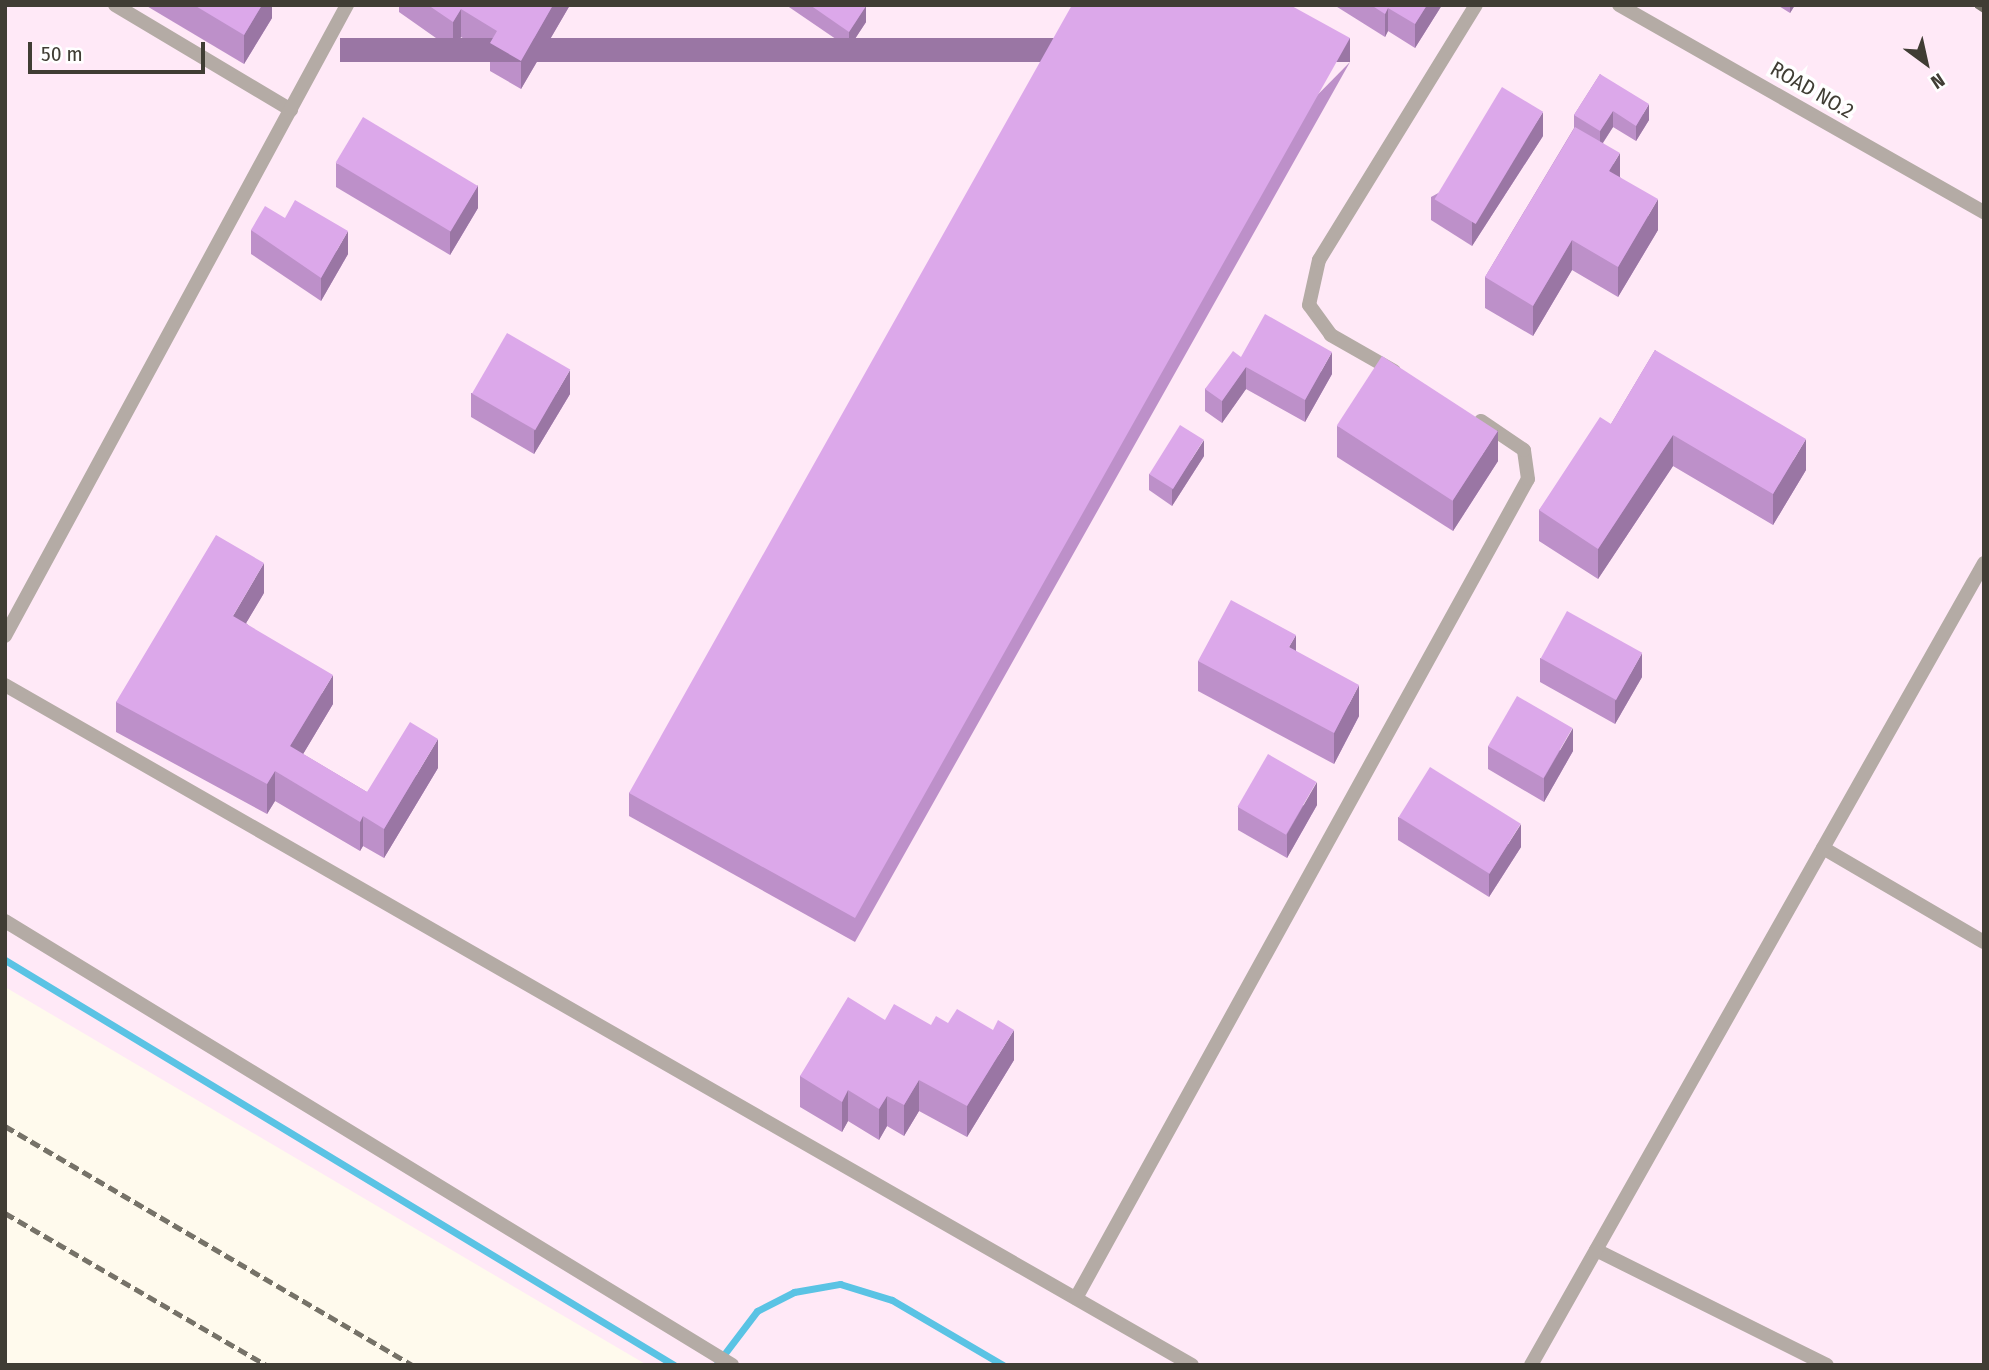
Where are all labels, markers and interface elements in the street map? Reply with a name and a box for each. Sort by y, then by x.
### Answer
scale bar [32,28,208,72]
north arrow [1891,28,1961,98]
text: 50 m [41,41,83,67]
street label: ROAD NO.2 [1766,56,1858,124]
text: N [1927,68,1949,94]

